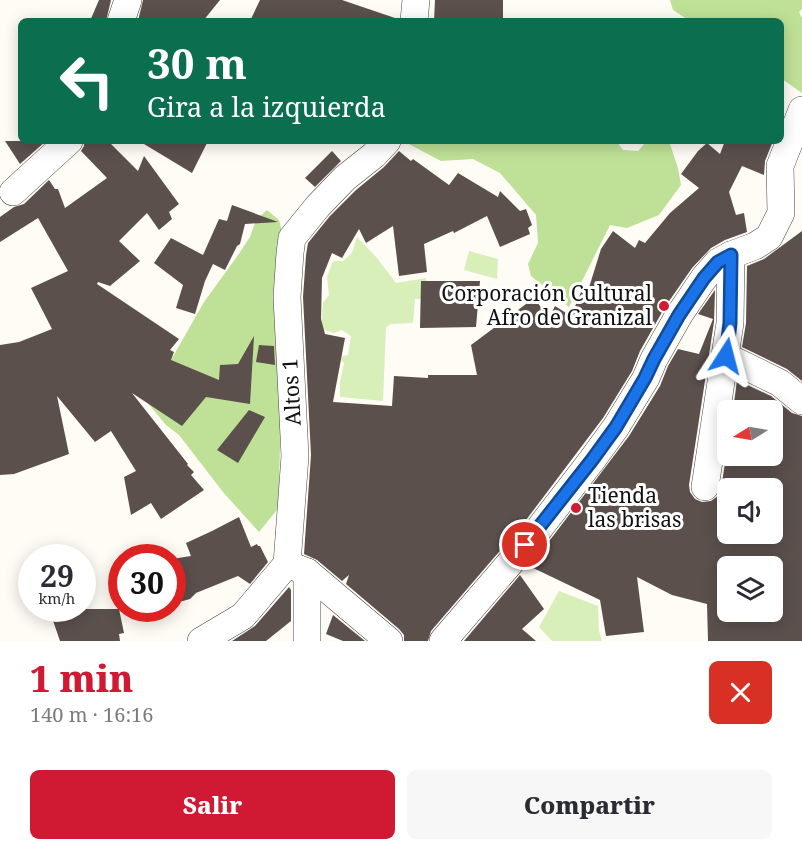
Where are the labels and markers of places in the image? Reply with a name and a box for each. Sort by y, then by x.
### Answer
place label: Corporación Cultural Afro de Granizal [441,279,652,331]
marker: Corporación Cultural Afro de Granizal [657,299,671,313]
place label: Tienda las brisas [588,481,682,533]
marker: Tienda las brisas [569,501,583,515]
pin [499,519,550,570]

